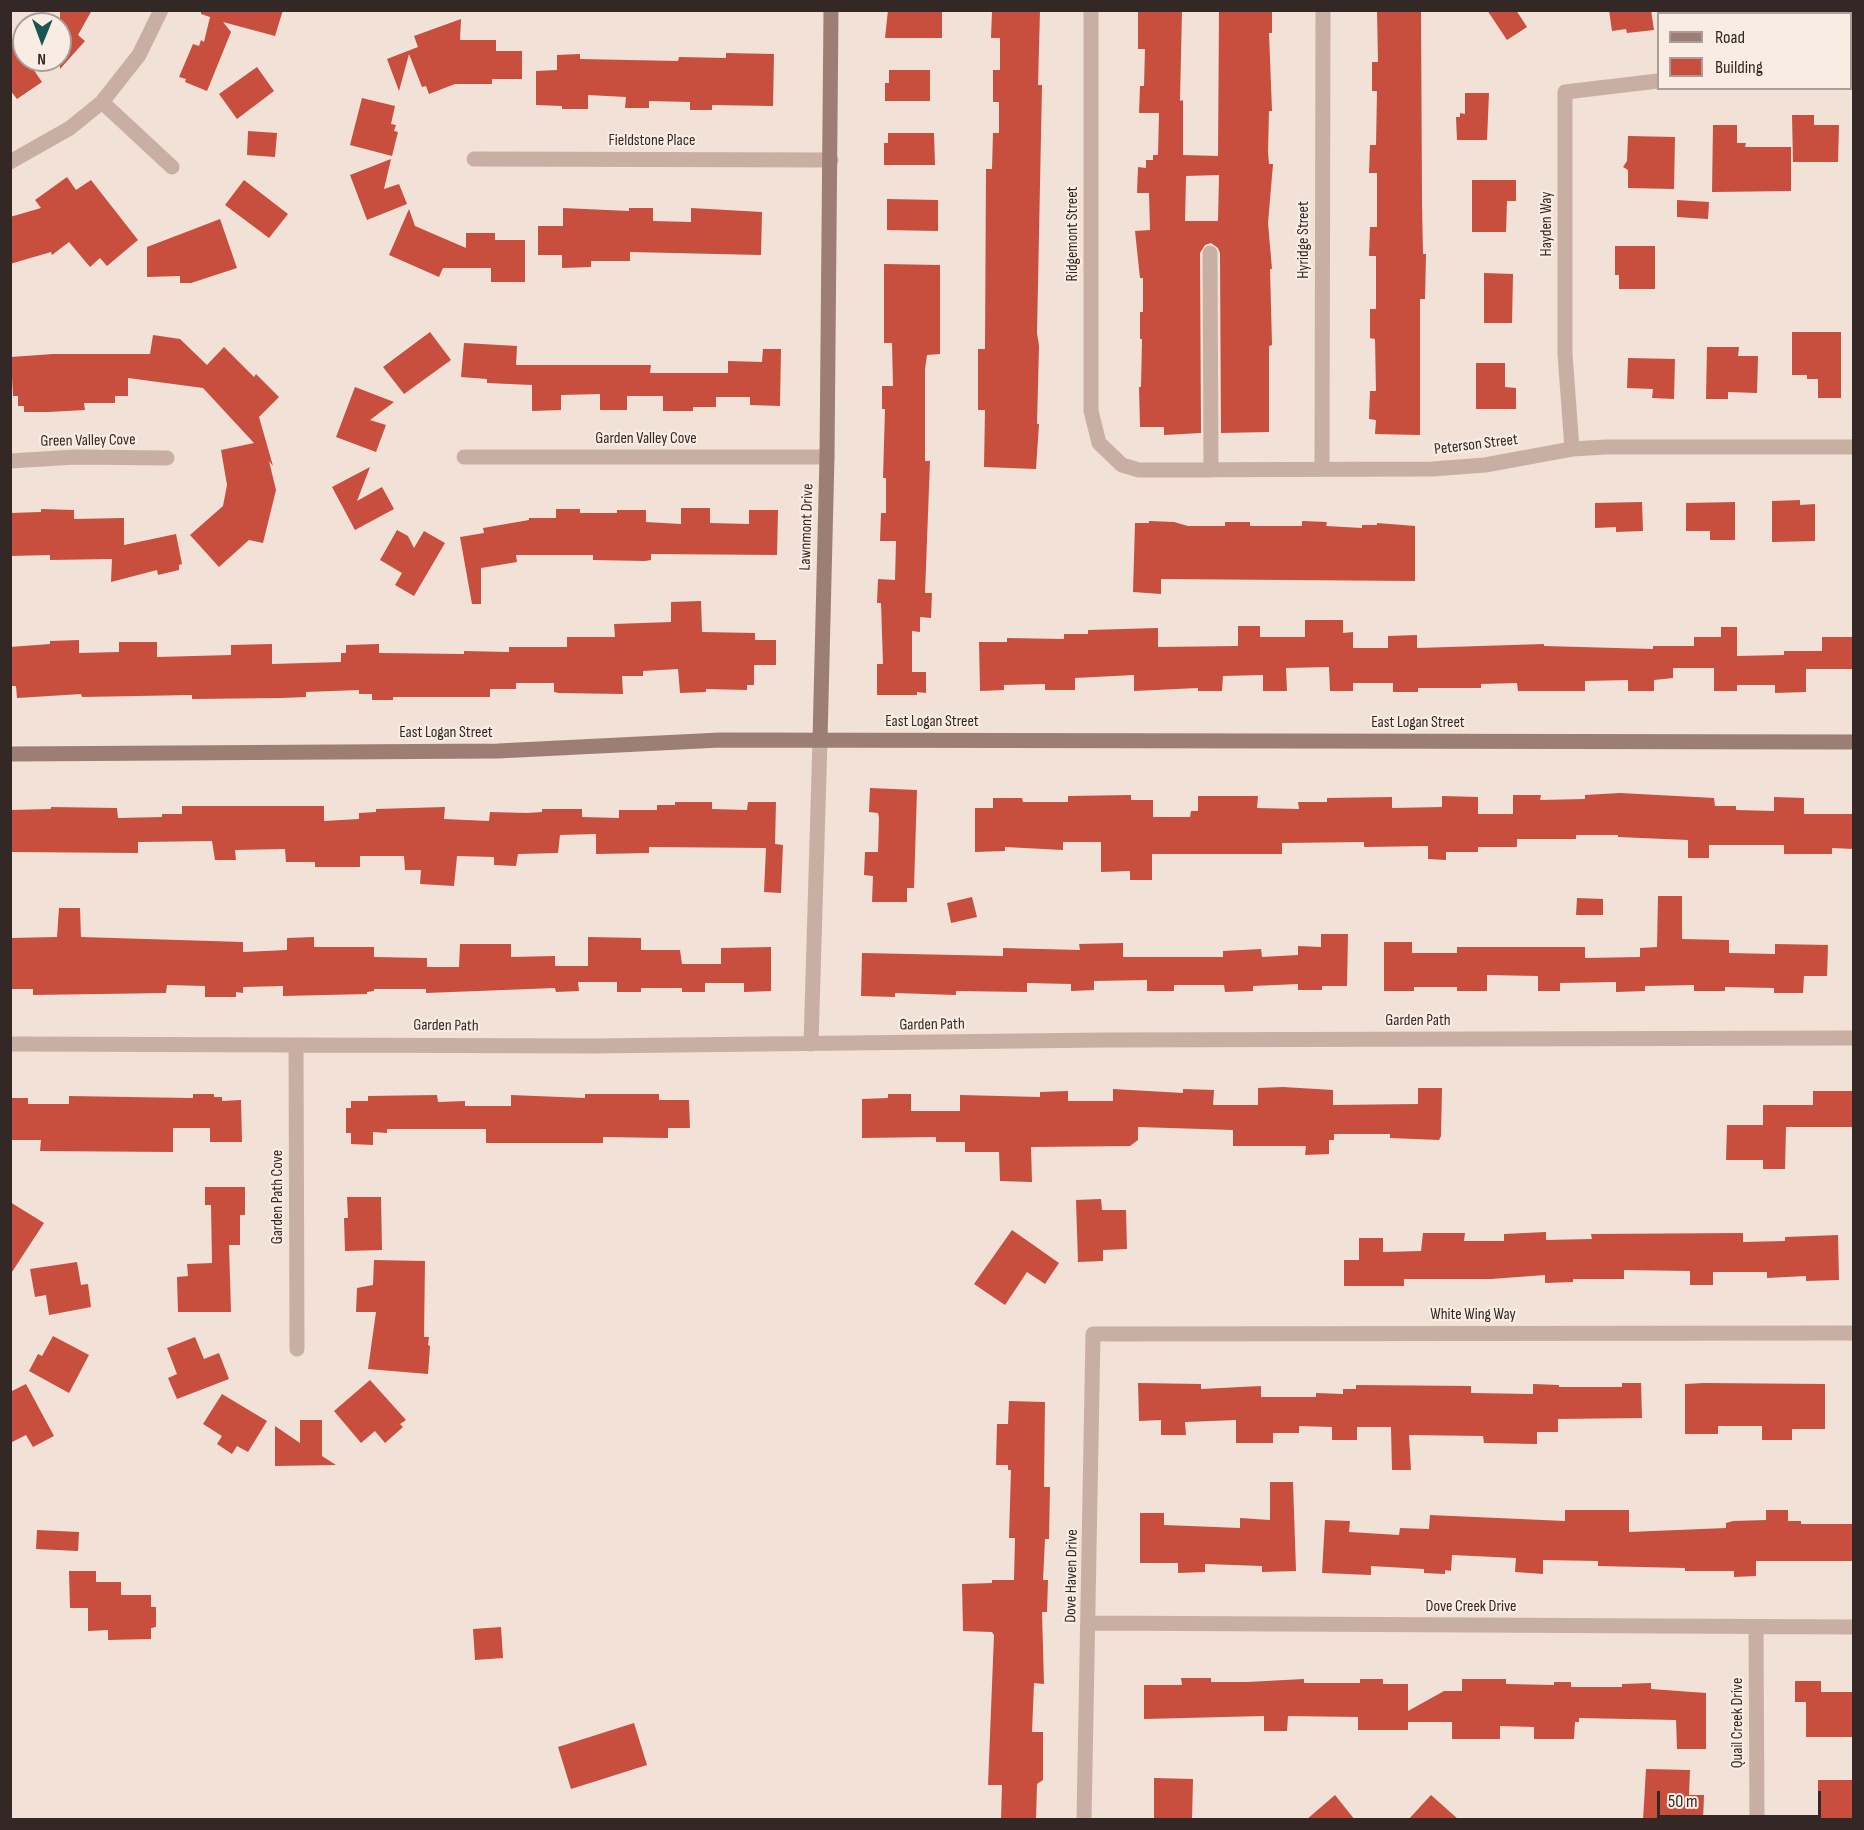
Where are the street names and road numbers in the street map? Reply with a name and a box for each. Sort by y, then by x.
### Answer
street label: Fieldstone Place [609,131,695,151]
street label: Ridgemont Street [1063,187,1083,281]
street label: Hayden Way [1537,192,1557,256]
street label: Hyridge Street [1294,201,1314,279]
street label: Garden Valley Cove [595,429,697,449]
street label: Peterson Street [1433,430,1519,460]
street label: Green Valley Cove [40,431,136,451]
street label: Lawnmont Drive [796,483,818,571]
street label: East Logan Street [885,712,979,732]
street label: East Logan Street [1371,713,1465,733]
street label: East Logan Street [399,723,493,743]
street label: Garden Path [1385,1011,1451,1031]
street label: Garden Path [899,1015,965,1035]
street label: Garden Path [413,1016,479,1036]
street label: Garden Path Cove [268,1150,288,1244]
street label: White Wing Way [1430,1305,1516,1325]
street label: Dove Haven Drive [1062,1529,1082,1623]
street label: Dove Creek Drive [1426,1597,1516,1617]
street label: Quail Creek Drive [1728,1678,1748,1768]

